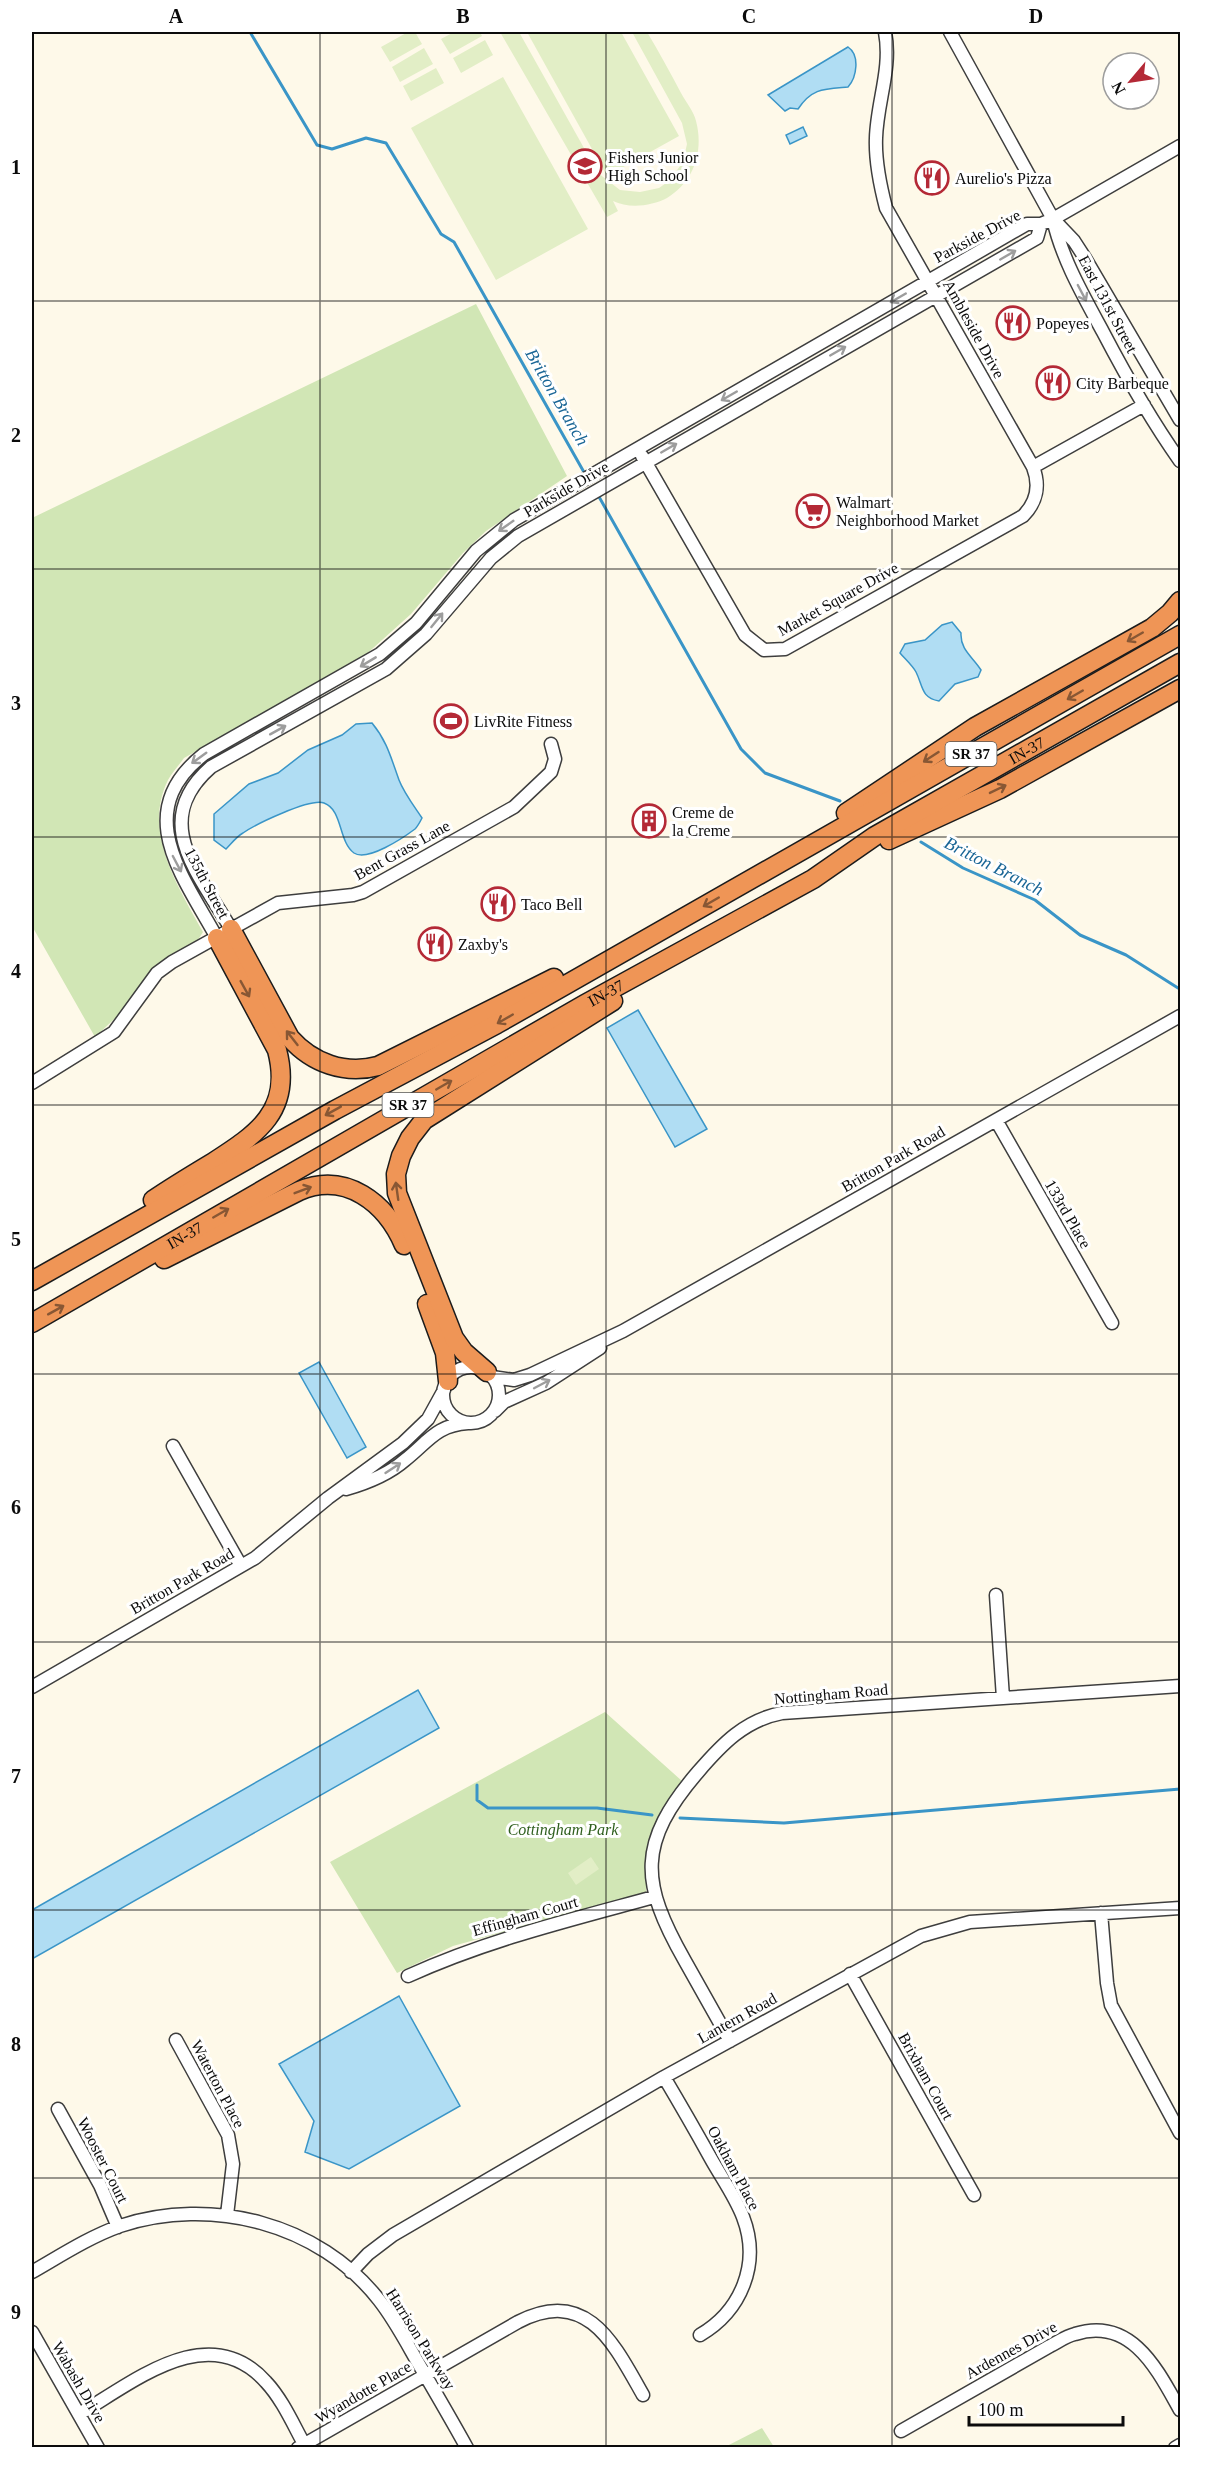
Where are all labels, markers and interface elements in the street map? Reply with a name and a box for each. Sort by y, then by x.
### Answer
text: A [169,5,184,27]
text: B [456,5,470,27]
text: C [742,5,756,27]
text: D [1029,5,1043,27]
north arrow [1101,51,1161,111]
text: N [1108,78,1129,97]
school or university icon: Fishers Junior High School [567,148,603,184]
place label: Fishers Junior High School [608,149,699,185]
text: 1 [11,156,21,178]
restaurant icon: Aurelio's Pizza [914,160,950,196]
place label: Aurelio's Pizza [955,170,1052,187]
street label: Parkside Drive [931,206,1023,266]
one-way arrow [999,248,1016,260]
street label: East 131st Street [1075,253,1141,356]
street label: Ambleside Drive [940,277,1008,381]
one-way arrow [1077,283,1088,301]
one-way arrow [890,293,907,305]
restaurant icon: Popeyes [995,305,1031,341]
place label: Popeyes [1036,315,1089,333]
water label: Britton Branch [521,345,593,449]
one-way arrow [829,345,846,357]
restaurant icon: City Barbeque [1035,365,1071,401]
place label: City Barbeque [1076,375,1169,393]
one-way arrow [721,390,738,402]
text: 2 [11,424,21,446]
one-way arrow [660,442,677,454]
street label: Parkside Drive [520,458,612,520]
supermarket icon: Walmart Neighborhood Market [795,493,831,529]
place label: Walmart Neighborhood Market [836,494,979,530]
one-way arrow [499,520,515,532]
street label: Market Square Drive [775,559,902,640]
one-way arrow [431,612,444,628]
one-way arrow [1127,632,1144,644]
one-way arrow [360,656,377,668]
one-way arrow [1067,689,1084,701]
text: 3 [11,692,21,714]
sports icon: LivRite Fitness [433,703,469,739]
place label: LivRite Fitness [474,713,572,730]
one-way arrow [269,724,286,736]
street label: IN-37 [1006,733,1047,767]
road number: SR 37 [946,742,996,766]
one-way arrow [923,751,940,763]
one-way arrow [191,752,207,765]
one-way arrow [988,783,1006,795]
building icon: Creme de la Creme [631,803,667,839]
place label: Creme de la Creme [672,804,734,839]
street label: Bent Grass Lane [351,817,453,883]
water label: Britton Branch [941,832,1047,900]
street label: 135th Street [181,845,233,922]
one-way arrow [171,855,183,873]
restaurant icon: Taco Bell [480,886,516,922]
place label: Taco Bell [521,896,583,913]
one-way arrow [703,896,720,908]
restaurant icon: Zaxby's [417,926,453,962]
place label: Zaxby's [458,936,508,954]
text: 4 [11,960,21,982]
street label: IN-37 [585,976,627,1009]
one-way arrow [239,980,251,997]
one-way arrow [497,1014,514,1026]
one-way arrow [285,1030,298,1046]
one-way arrow [435,1078,452,1090]
road number: SR 37 [382,1093,434,1117]
one-way arrow [325,1105,342,1117]
street label: Britton Park Road [838,1123,948,1195]
street label: 133rd Place [1042,1177,1094,1251]
one-way arrow [392,1182,403,1202]
one-way arrow [293,1184,312,1195]
one-way arrow [211,1207,229,1218]
street label: IN-37 [164,1218,205,1252]
text: 5 [11,1228,21,1250]
one-way arrow [47,1304,64,1316]
one-way arrow [533,1378,550,1390]
one-way arrow [384,1462,401,1474]
text: 6 [11,1496,21,1518]
street label: Britton Park Road [127,1545,237,1617]
street label: Nottingham Road [773,1681,889,1708]
text: 7 [11,1765,21,1787]
park label: Cottingham Park [508,1821,619,1839]
street label: Effingham Court [470,1893,580,1940]
street label: Lantern Road [695,1989,779,2047]
street label: Brixham Court [895,2030,957,2123]
text: 8 [11,2033,21,2055]
street label: Waterton Place [188,2037,248,2131]
street label: Wooster Court [74,2115,132,2206]
street label: Oakham Place [705,2123,763,2213]
street label: Harrison Parkway [382,2285,459,2393]
text: 9 [11,2301,21,2323]
street label: Ardennes Drive [962,2318,1060,2382]
street label: Wabash Drive [49,2338,109,2426]
street label: Wyandotte Place [312,2358,414,2427]
scale bar [969,2389,1124,2427]
text: 100 m [978,2400,1024,2420]

